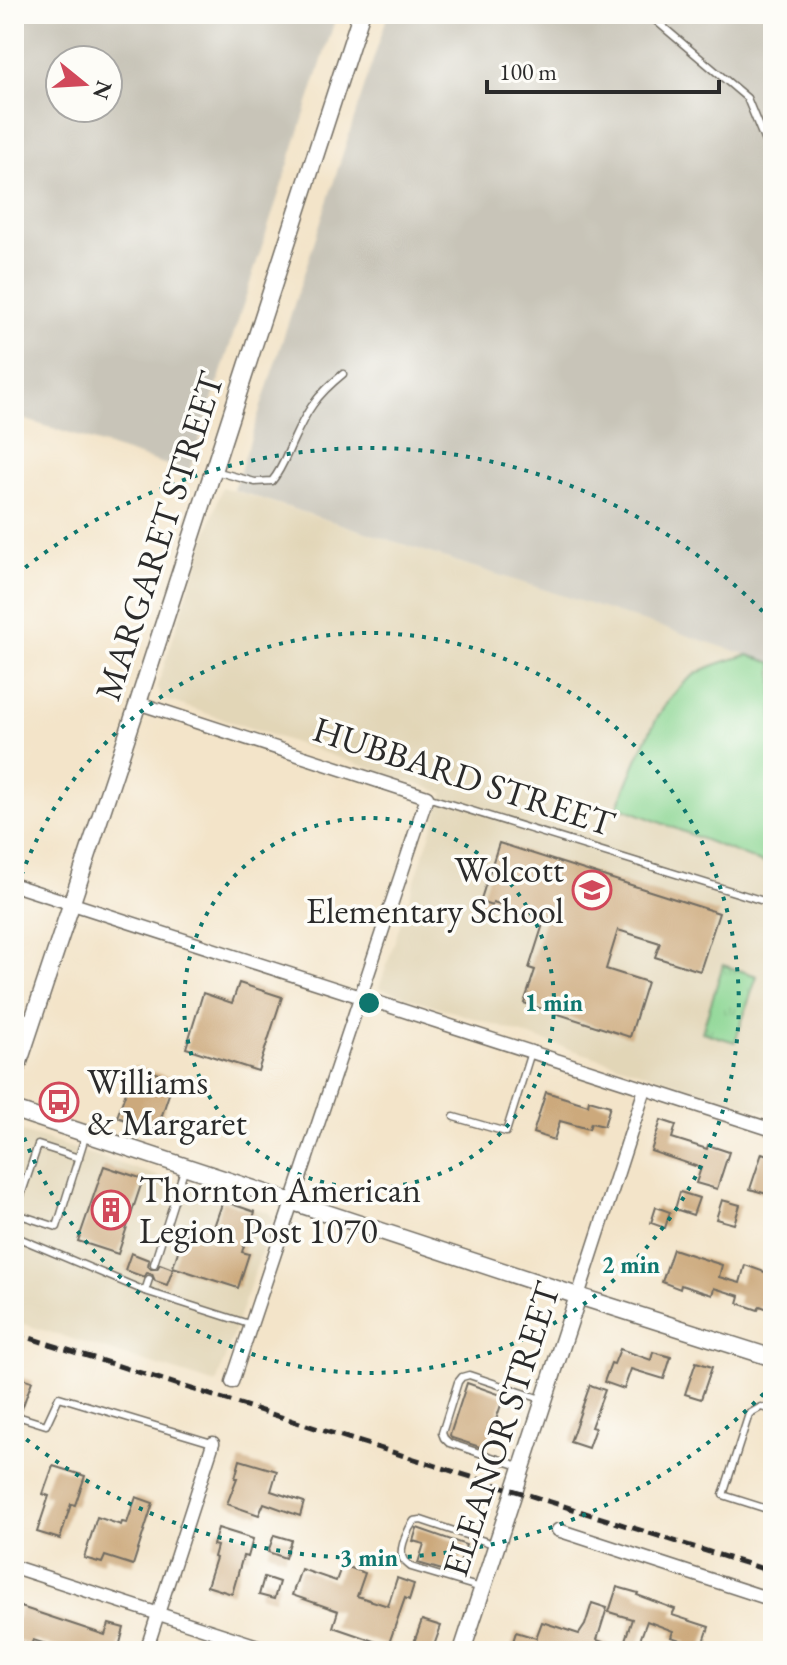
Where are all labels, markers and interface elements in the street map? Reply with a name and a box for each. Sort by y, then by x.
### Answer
north arrow [44,44,124,124]
scale bar [487,44,719,94]
text: 100 m [499,56,557,87]
text: N [86,77,119,103]
street label: MARGARET STREET [84,365,235,706]
street label: HUBBARD STREET [307,705,621,847]
place label: Wolcott Elementary School [306,846,565,934]
school or university icon: Wolcott Elementary School [571,869,613,911]
text: 1 min [525,987,584,1018]
centre of rings [355,989,383,1017]
place label: Williams & Margaret [87,1058,248,1146]
bus stop icon: Williams & Margaret [38,1081,80,1123]
place label: Thornton American Legion Post 1070 [139,1166,421,1254]
building icon: Thornton American Legion Post 1070 [90,1189,132,1231]
text: 2 min [602,1249,661,1280]
street label: ELEANOR STREET [431,1275,571,1582]
text: 3 min [340,1542,399,1573]

